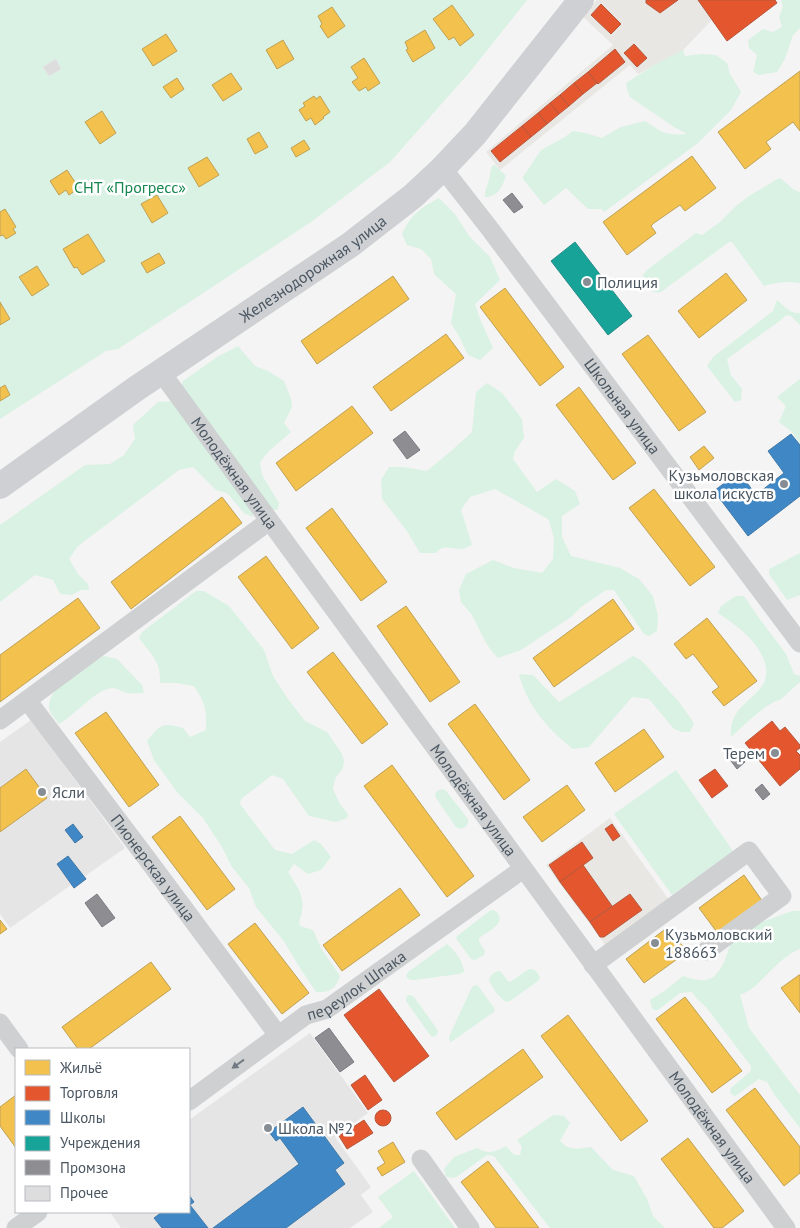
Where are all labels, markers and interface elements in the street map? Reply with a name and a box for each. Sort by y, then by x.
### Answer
park label: СНТ «Прогресс» [74,177,186,197]
street label: Железнодорожная улица [235,210,390,327]
place label: Полиция [597,272,658,292]
marker: Полиция [581,276,593,288]
street label: Школьная улица [580,354,665,458]
street label: Молодёжная улица [187,413,282,533]
place label: Кузьмоловская школа искуств [668,465,774,503]
marker: Кузьмоловская школа искуств [778,478,790,490]
street label: Молодёжная улица [426,740,521,860]
place label: Терем [723,743,765,763]
marker: Терем [769,747,781,759]
place label: Ясли [52,782,85,802]
marker: Ясли [36,786,48,798]
street label: Пионерская улица [107,810,200,925]
place label: Кузьмоловский 188663 [665,924,772,962]
marker: Кузьмоловский 188663 [649,937,661,949]
street label: переулок Шпака [304,946,410,1024]
legend [15,1048,190,1213]
text: Жильё [59,1058,102,1077]
one-way arrow [232,1059,245,1069]
street label: Молодёжная улица [665,1067,760,1187]
text: Торговля [60,1083,118,1102]
text: Школы [60,1108,106,1127]
place label: Школа №2 [278,1118,353,1138]
marker: Школа №2 [262,1122,274,1134]
text: Учреждения [60,1133,140,1152]
text: Промзона [60,1158,126,1177]
text: Прочее [60,1183,108,1202]

